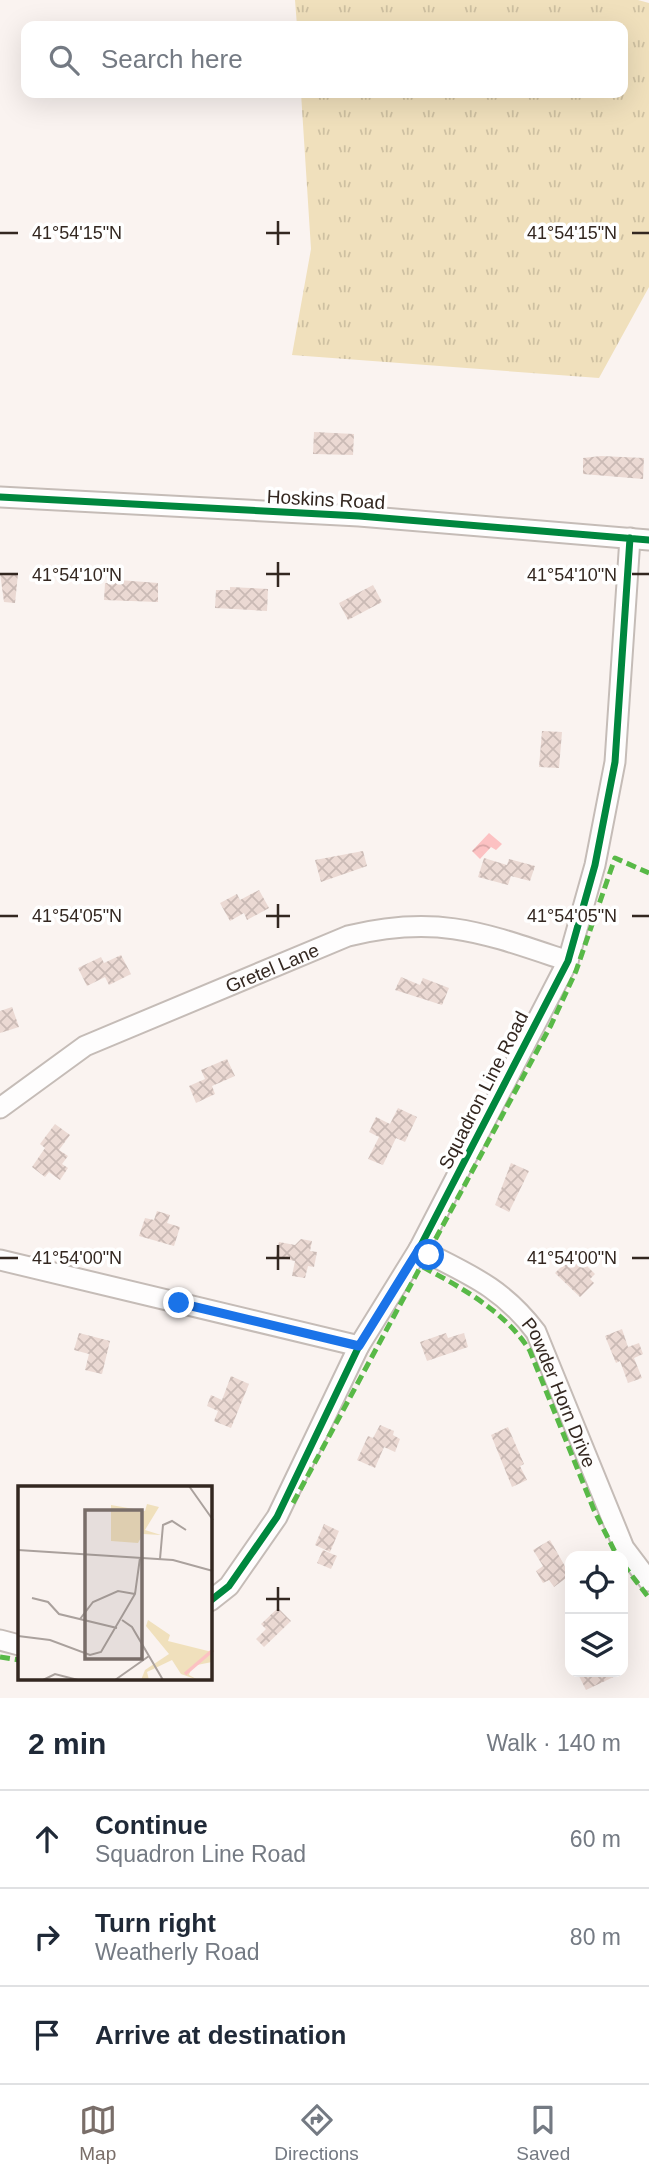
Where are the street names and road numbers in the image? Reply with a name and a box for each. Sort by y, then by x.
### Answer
street label: Hoskins Road [266,486,386,513]
street label: Gretel Lane [222,939,322,997]
street label: Squadron Line Road [435,1008,532,1173]
street label: Powder Horn Drive [518,1313,600,1471]

